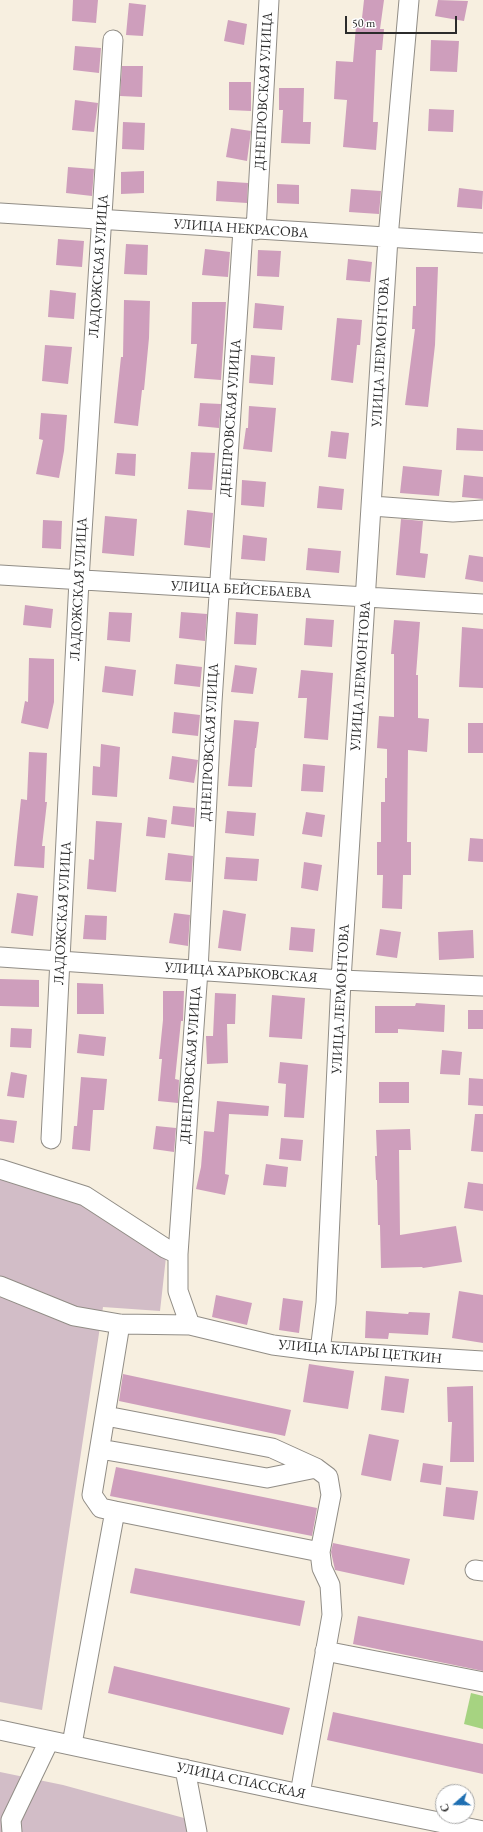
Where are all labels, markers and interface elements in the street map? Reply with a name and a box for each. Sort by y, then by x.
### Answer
scale bar [347,8,459,34]
street label: ДНЕПРОВСКАЯ УЛИЦА [251,12,277,170]
text: 50 m [352,15,375,31]
street label: ЛАДОЖСКАЯ УЛИЦА [86,194,112,338]
street label: УЛИЦА НЕКРАСОВА [173,216,309,242]
street label: УЛИЦА ЛЕРМОНТОВА [369,276,393,428]
street label: ДНЕПРОВСКАЯ УЛИЦА [217,339,245,497]
street label: ЛАДОЖСКАЯ УЛИЦА [67,517,91,661]
street label: УЛИЦА БЕЙСЕБАЕВА [170,578,312,602]
street label: УЛИЦА ЛЕРМОНТОВА [347,600,375,752]
street label: ДНЕПРОВСКАЯ УЛИЦА [197,663,223,821]
street label: ЛАДОЖСКАЯ УЛИЦА [51,841,75,985]
street label: УЛИЦА ЛЕРМОНТОВА [329,923,353,1075]
street label: УЛИЦА ХАРЬКОВСКАЯ [164,959,318,987]
street label: ДНЕПРОВСКАЯ УЛИЦА [177,986,205,1144]
street label: УЛИЦА КЛАРЫ ЦЕТКИН [277,1336,443,1368]
street label: УЛИЦА СПАССКАЯ [175,1759,307,1803]
north arrow [435,1784,475,1824]
text: С [437,1802,453,1814]

